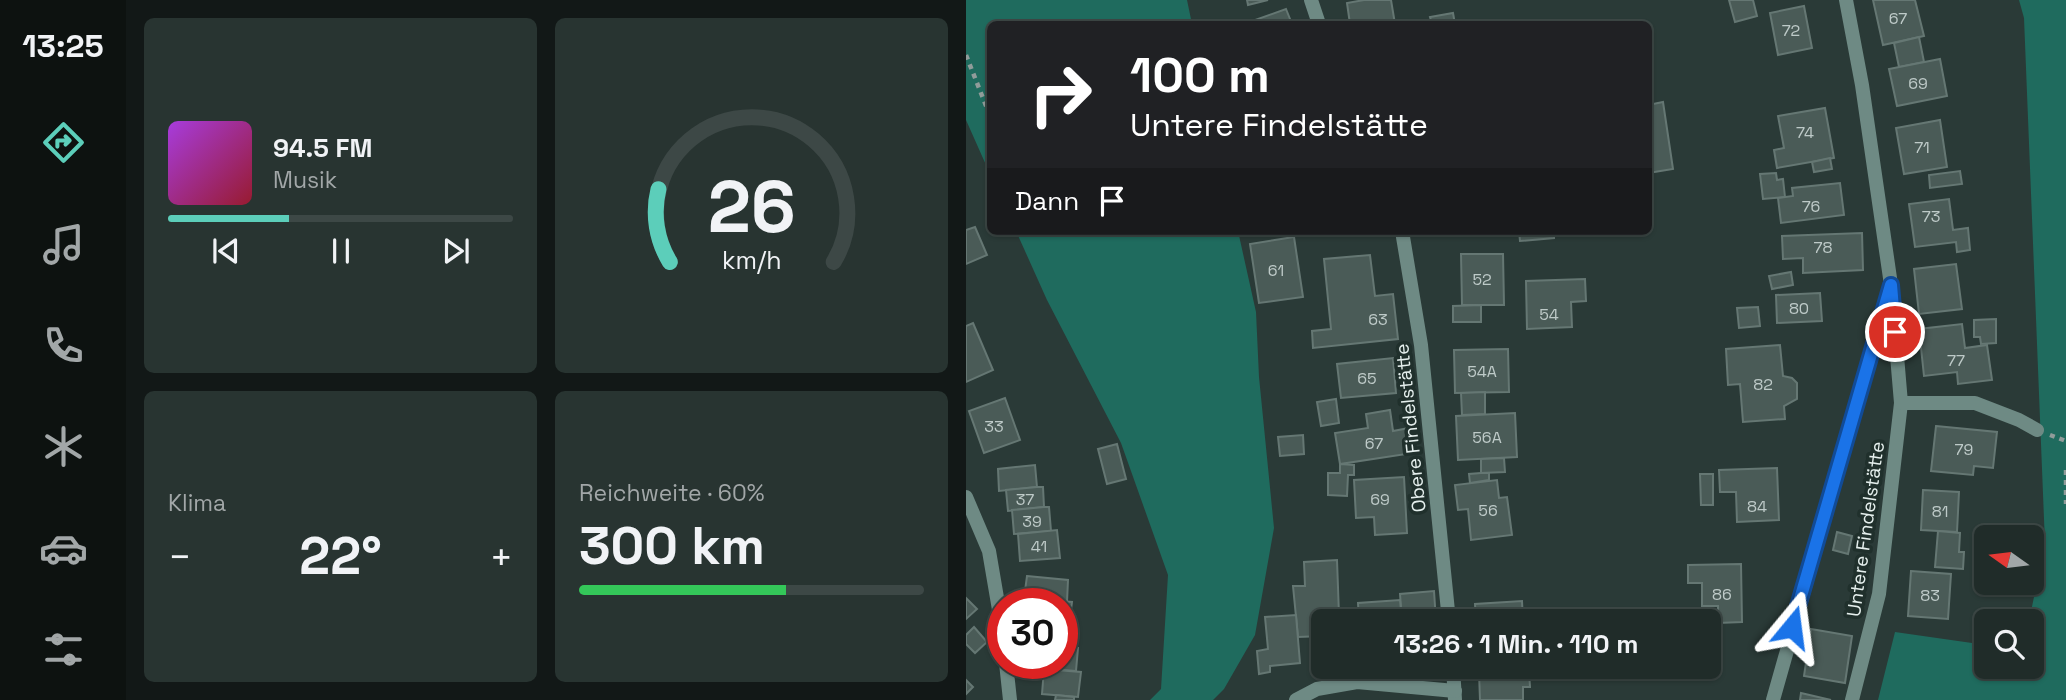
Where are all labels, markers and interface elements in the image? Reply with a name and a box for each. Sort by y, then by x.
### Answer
house number: 67 [1889,8,1907,29]
house number: 72 [1782,20,1800,41]
text: 13:25 [22,26,104,66]
text: 100 m [1130,44,1270,106]
icon: right [1015,49,1106,140]
house number: 69 [1908,73,1928,94]
text: Untere Findelstätte [1130,105,1428,145]
icon: directions [39,118,88,167]
house number: 74 [1796,122,1814,143]
text: 94.5 FM [273,131,372,165]
house number: 71 [1914,137,1930,158]
text: 26 [707,160,796,253]
text: Musik [273,165,337,195]
icon: arrive [1093,182,1131,220]
text: Dann [1015,184,1079,218]
house number: 76 [1802,196,1820,217]
house number: 73 [1922,206,1940,227]
icon: music [39,220,88,269]
icon: previous [207,232,245,270]
icon: pause [322,232,360,270]
icon: next [437,232,475,270]
house number: 78 [1814,237,1833,258]
text: km/h [722,244,781,276]
house number: 61 [1268,260,1284,281]
house number: 52 [1472,269,1492,290]
house number: 80 [1789,298,1809,319]
pin [1865,302,1925,362]
house number: 54 [1539,304,1559,325]
house number: 63 [1368,309,1388,330]
icon: arrive [1876,313,1914,351]
icon: phone [39,321,88,370]
street label: Obere Findelstätte [1389,342,1432,513]
house number: 77 [1947,350,1965,371]
house number: 54A [1467,361,1497,382]
house number: 65 [1357,368,1377,389]
house number: 82 [1753,374,1773,395]
house number: 33 [984,416,1004,437]
icon: climate [39,422,88,471]
house number: 56A [1472,427,1502,448]
house number: 67 [1365,433,1383,454]
house number: 79 [1955,439,1973,460]
street label: Untere Findelstätte [1841,440,1890,618]
text: Reichweite · 60% [579,478,764,508]
text: Klima [168,488,226,518]
house number: 37 [1016,489,1034,510]
house number: 69 [1370,489,1390,510]
house number: 84 [1747,496,1767,517]
house number: 56 [1478,500,1498,521]
house number: 81 [1932,501,1948,522]
house number: 39 [1022,511,1042,532]
text: 300 km [579,513,765,579]
text: 22° [299,523,382,589]
icon: car [39,524,88,573]
north arrow [1974,525,2044,595]
map controls [1974,525,2044,679]
text: − [168,533,192,581]
text: + [489,533,513,581]
house number: 41 [1031,536,1047,557]
house number: 86 [1712,584,1732,605]
house number: 83 [1920,585,1940,606]
speed limit sign: 30 [987,588,1078,679]
position arrow [1755,590,1829,664]
button: search [1974,609,2044,679]
icon: filters [39,625,88,674]
text: 13:26 · 1 Min. · 110 m [1394,627,1638,661]

